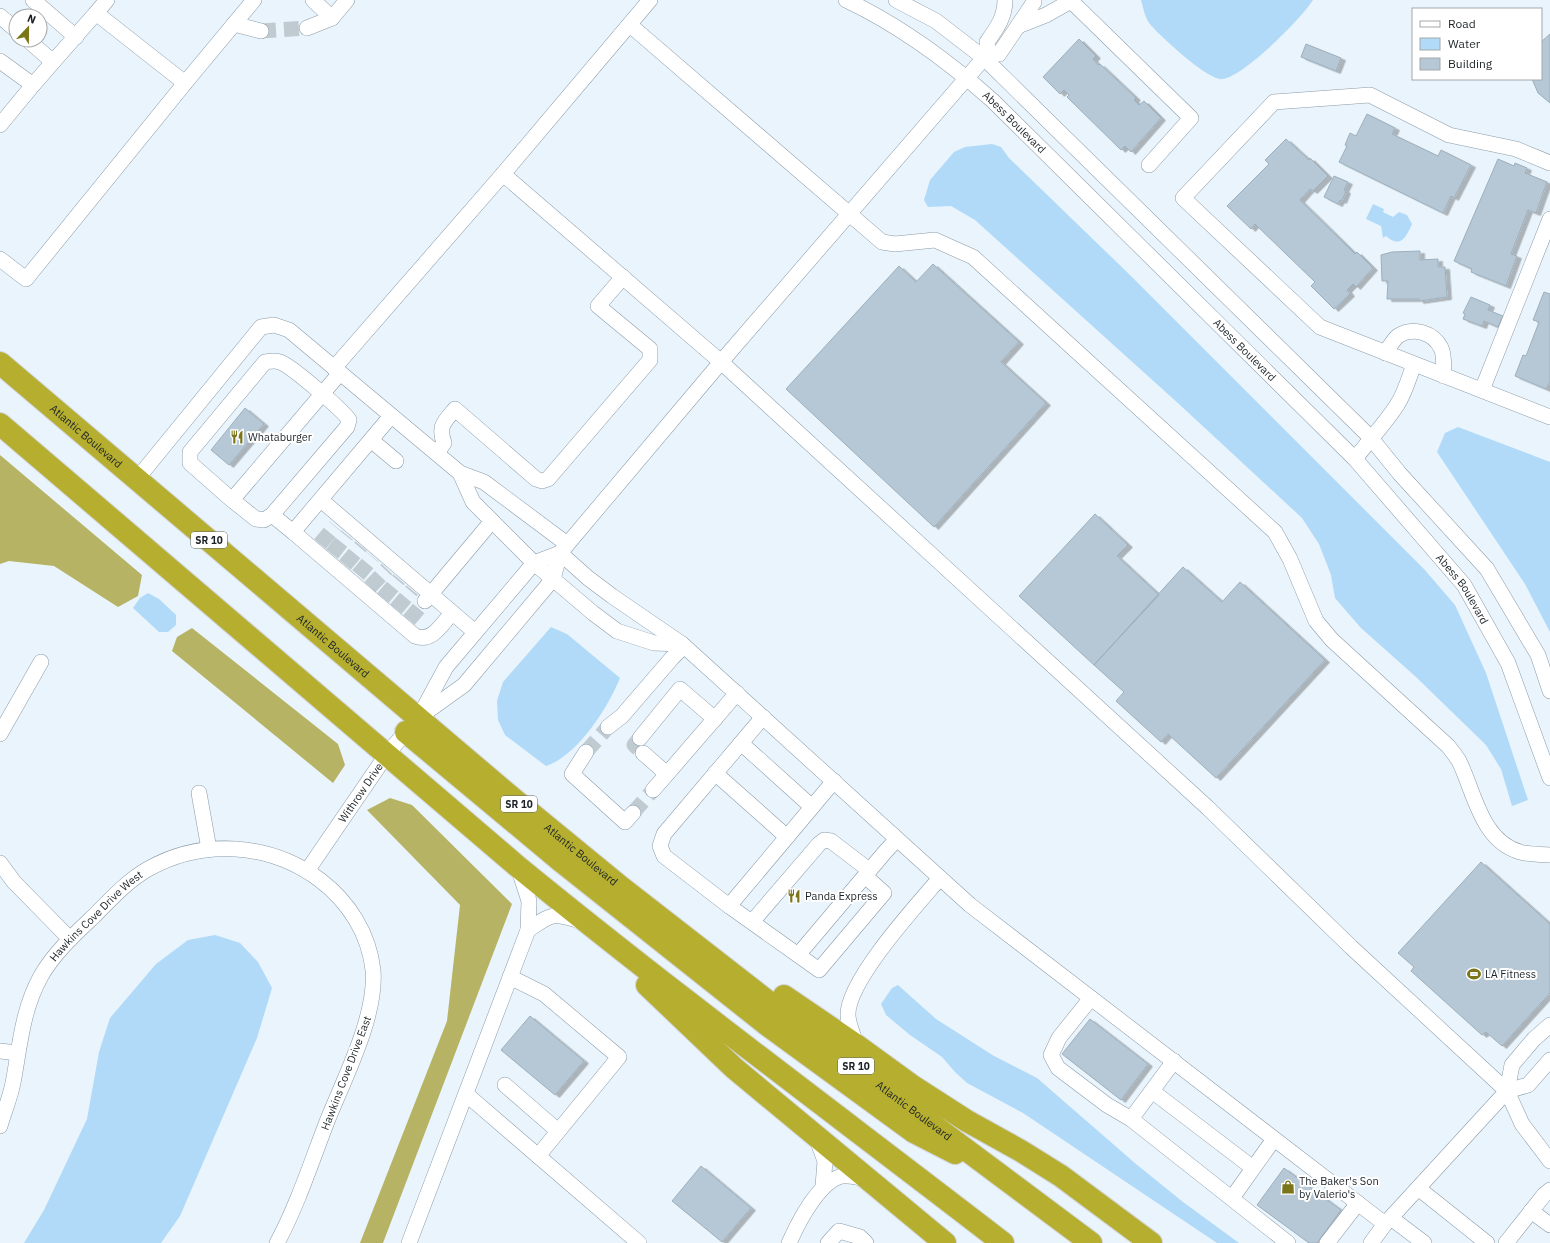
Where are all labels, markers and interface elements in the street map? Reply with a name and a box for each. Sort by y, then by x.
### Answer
north arrow [8,8,48,48]
legend [1412,8,1542,80]
text: N [25,11,38,27]
text: Road [1448,16,1476,31]
text: Water [1448,36,1481,51]
text: Building [1448,56,1493,71]
street label: Abess Boulevard [980,88,1049,156]
street label: Abess Boulevard [1210,316,1279,384]
street label: Atlantic Boulevard [47,401,125,471]
restaurant icon: Whataburger [229,429,245,445]
place label: Whataburger [248,430,312,444]
road number: SR 10 [191,532,227,548]
street label: Abess Boulevard [1433,551,1492,627]
street label: Atlantic Boulevard [294,611,372,681]
street label: Withrow Drive [335,760,386,825]
road number: SR 10 [501,796,537,812]
street label: Atlantic Boulevard [541,820,621,889]
street label: Hawkins Cove Drive West [46,867,145,964]
restaurant icon: Panda Express [786,888,802,904]
place label: Panda Express [805,889,878,903]
sports icon: LA Fitness [1466,966,1482,982]
place label: LA Fitness [1485,967,1536,981]
street label: Hawkins Cove Drive East [318,1014,374,1132]
road number: SR 10 [838,1058,874,1074]
street label: Atlantic Boulevard [873,1078,954,1143]
place label: The Baker's Son by Valerio's [1299,1174,1379,1201]
shop icon: The Baker's Son by Valerio's [1280,1179,1296,1195]

